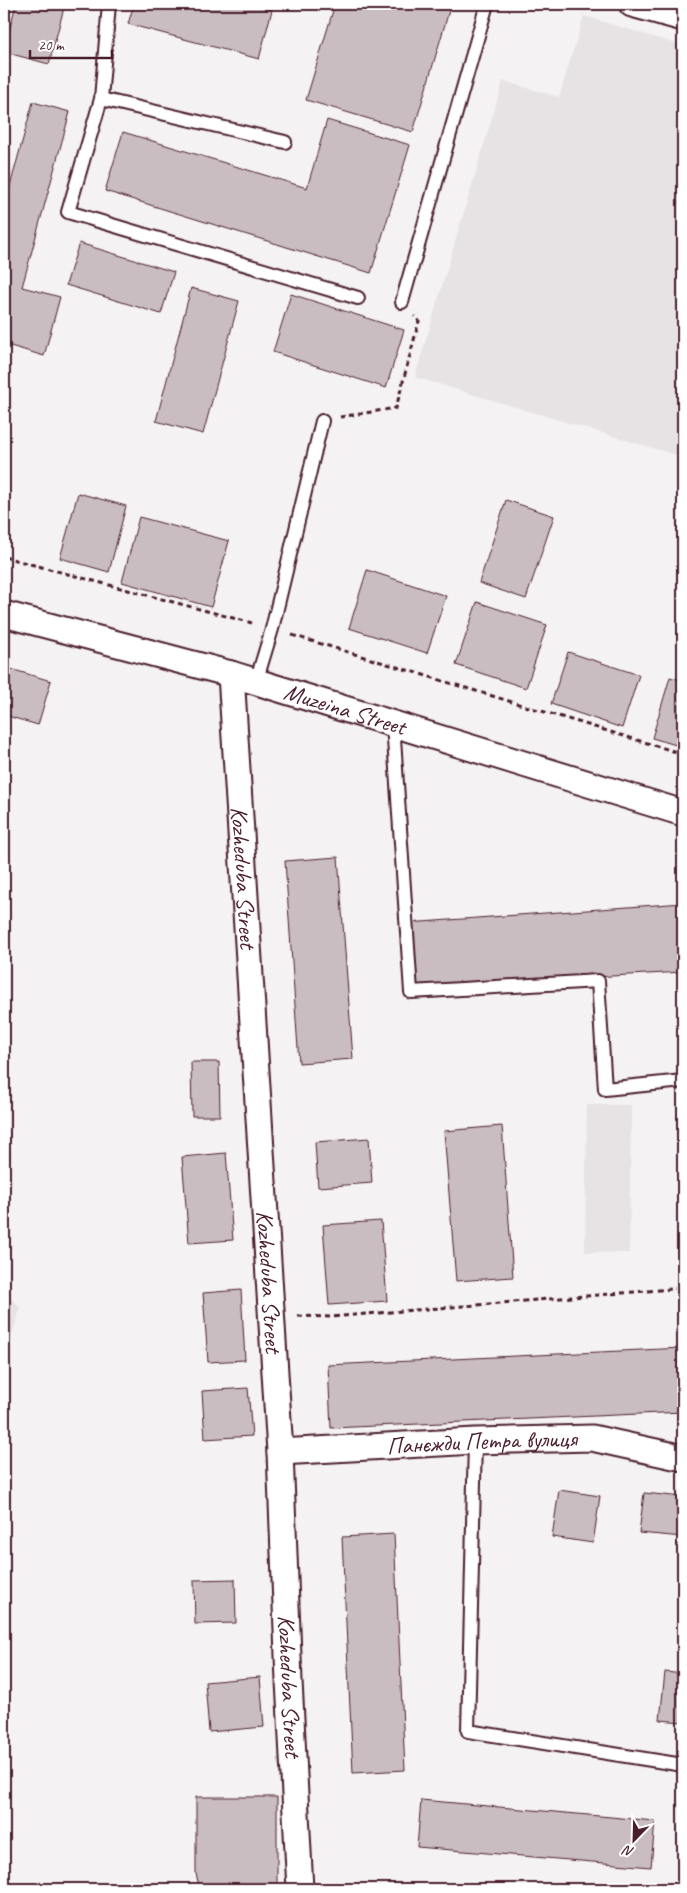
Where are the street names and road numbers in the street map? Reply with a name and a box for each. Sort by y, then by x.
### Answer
street label: Muzeina Street [281,676,411,742]
street label: Kozheduba Street [224,806,263,952]
street label: Kozheduba Street [250,1210,289,1356]
street label: Панєжди Петра вулиця [386,1423,579,1461]
street label: Kozheduba Street [271,1615,308,1760]

